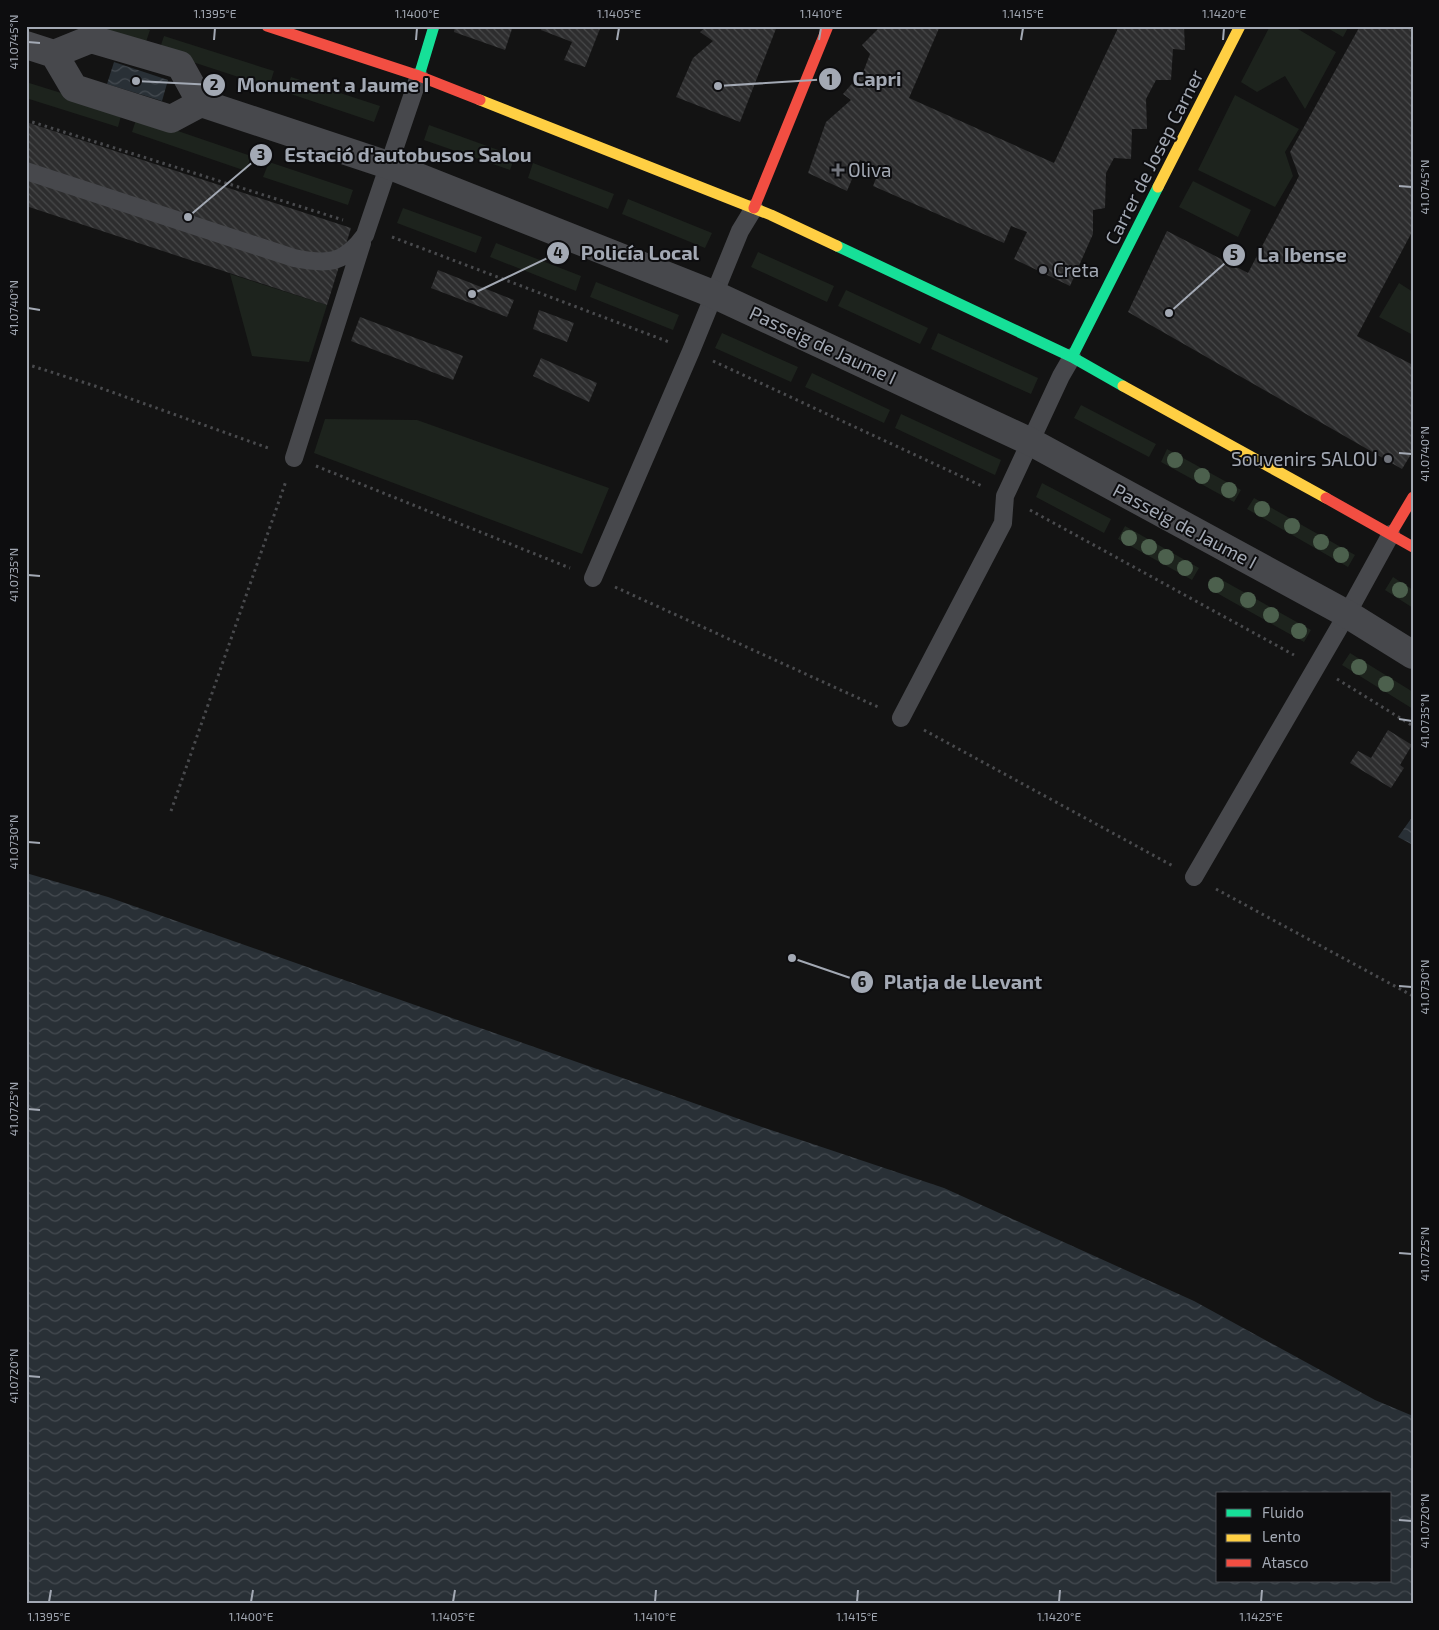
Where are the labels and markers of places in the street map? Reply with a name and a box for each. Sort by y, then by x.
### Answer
callout: Capri [817,62,912,97]
callout: Monument a Jaume I [201,67,439,102]
callout: Estació d'autobusos Salou [249,137,541,172]
place label: Oliva [848,158,891,181]
marker: Oliva [832,164,844,176]
callout: Policía Local [546,235,709,270]
callout: La Ibense [1222,237,1356,272]
place label: Creta [1053,258,1099,281]
marker: Creta [1037,264,1049,276]
place label: Souvenirs SALOU [1231,447,1378,470]
marker: Souvenirs SALOU [1382,453,1394,465]
callout: Platja de Llevant [849,964,1053,999]

